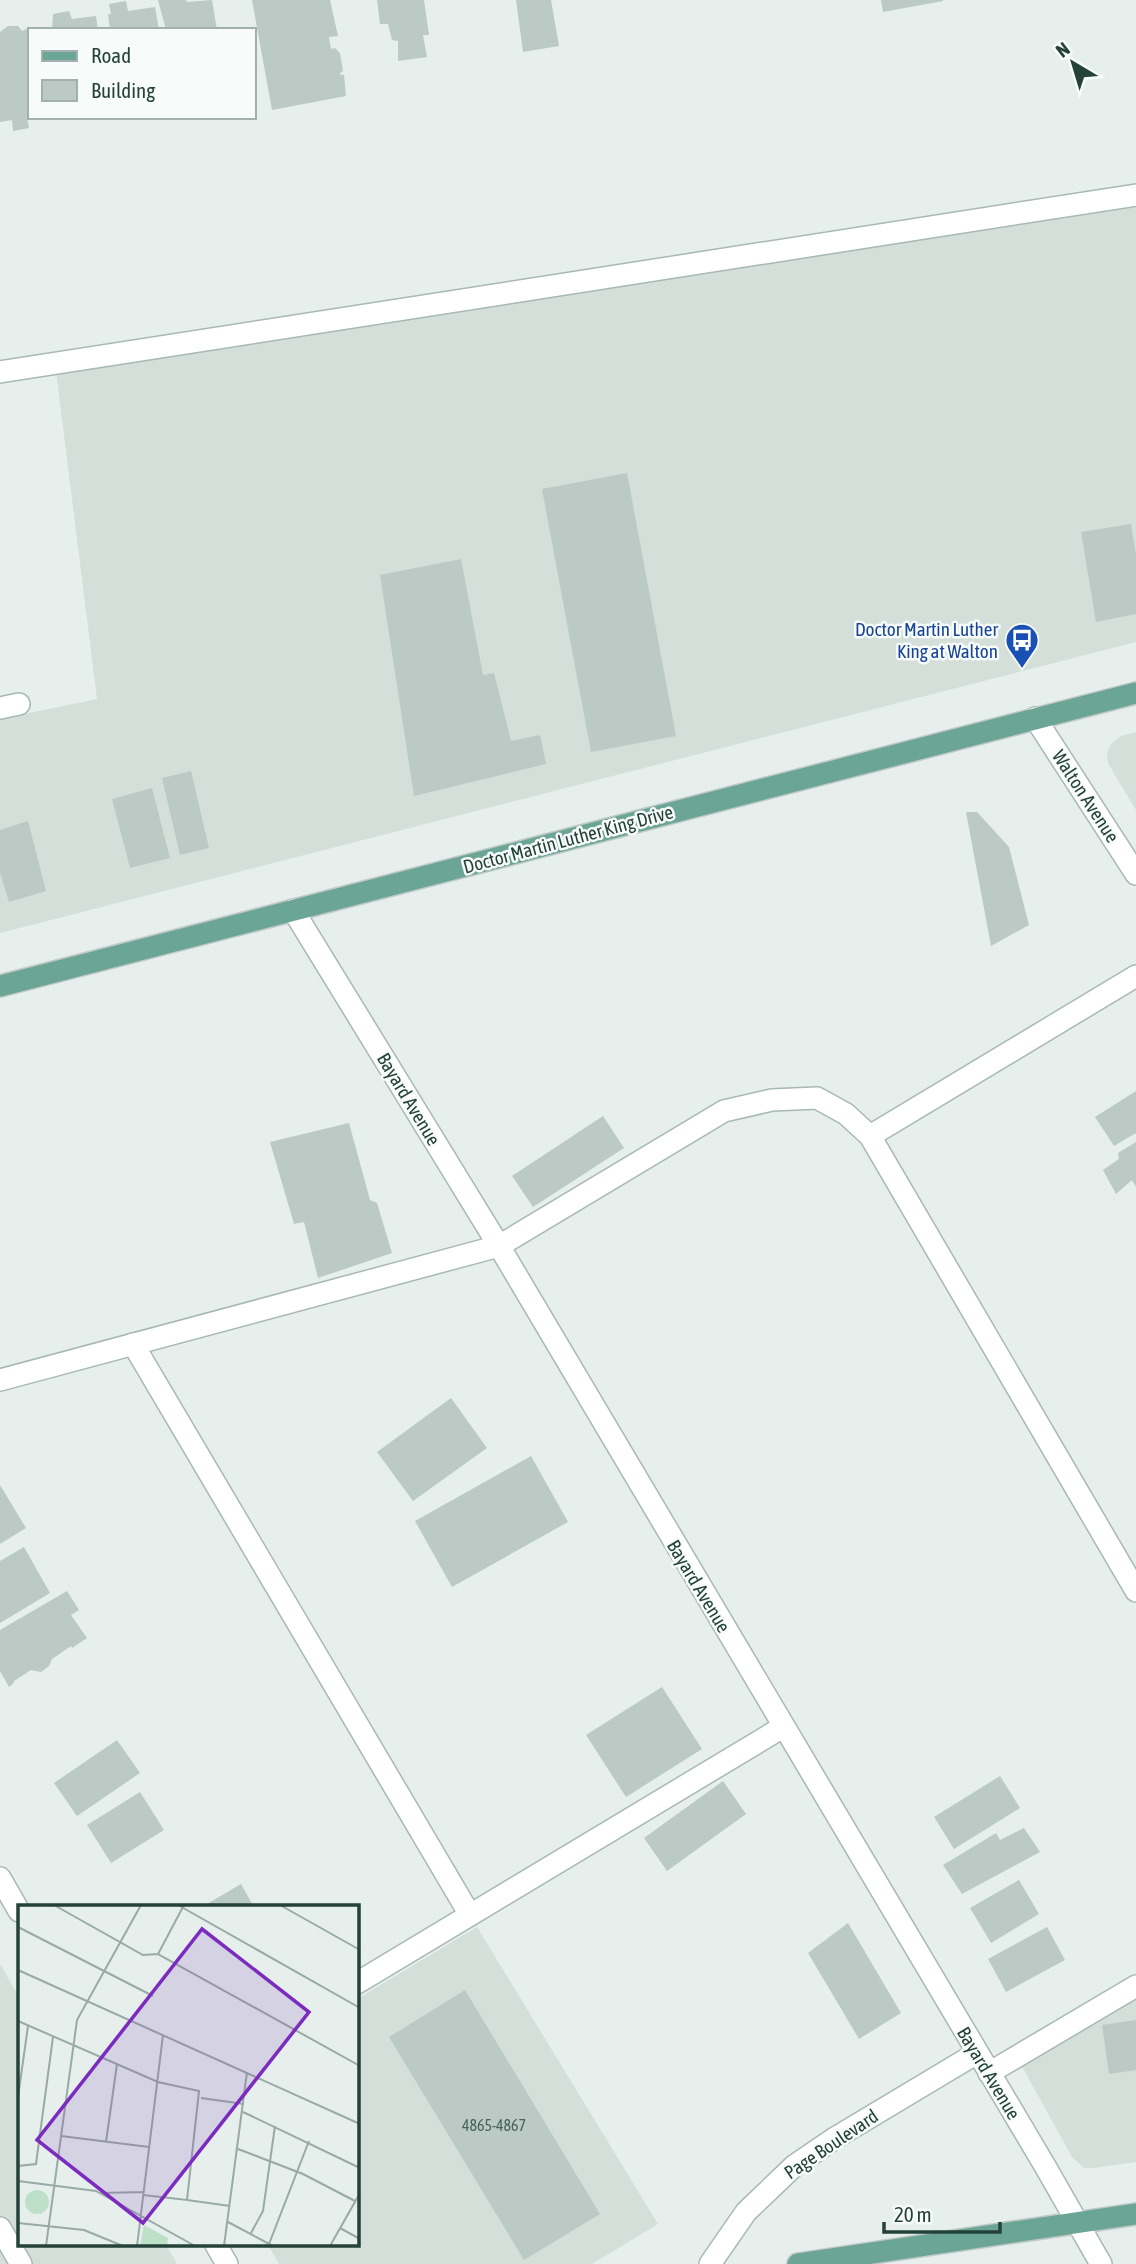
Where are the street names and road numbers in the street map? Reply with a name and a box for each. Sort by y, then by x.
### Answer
street label: Walton Avenue [1048,746,1124,846]
street label: Doctor Martin Luther King Drive [461,800,675,878]
street label: Bayard Avenue [373,1049,445,1149]
street label: Bayard Avenue [663,1536,735,1636]
street label: Bayard Avenue [953,2023,1025,2123]
street label: Page Boulevard [780,2105,882,2183]

